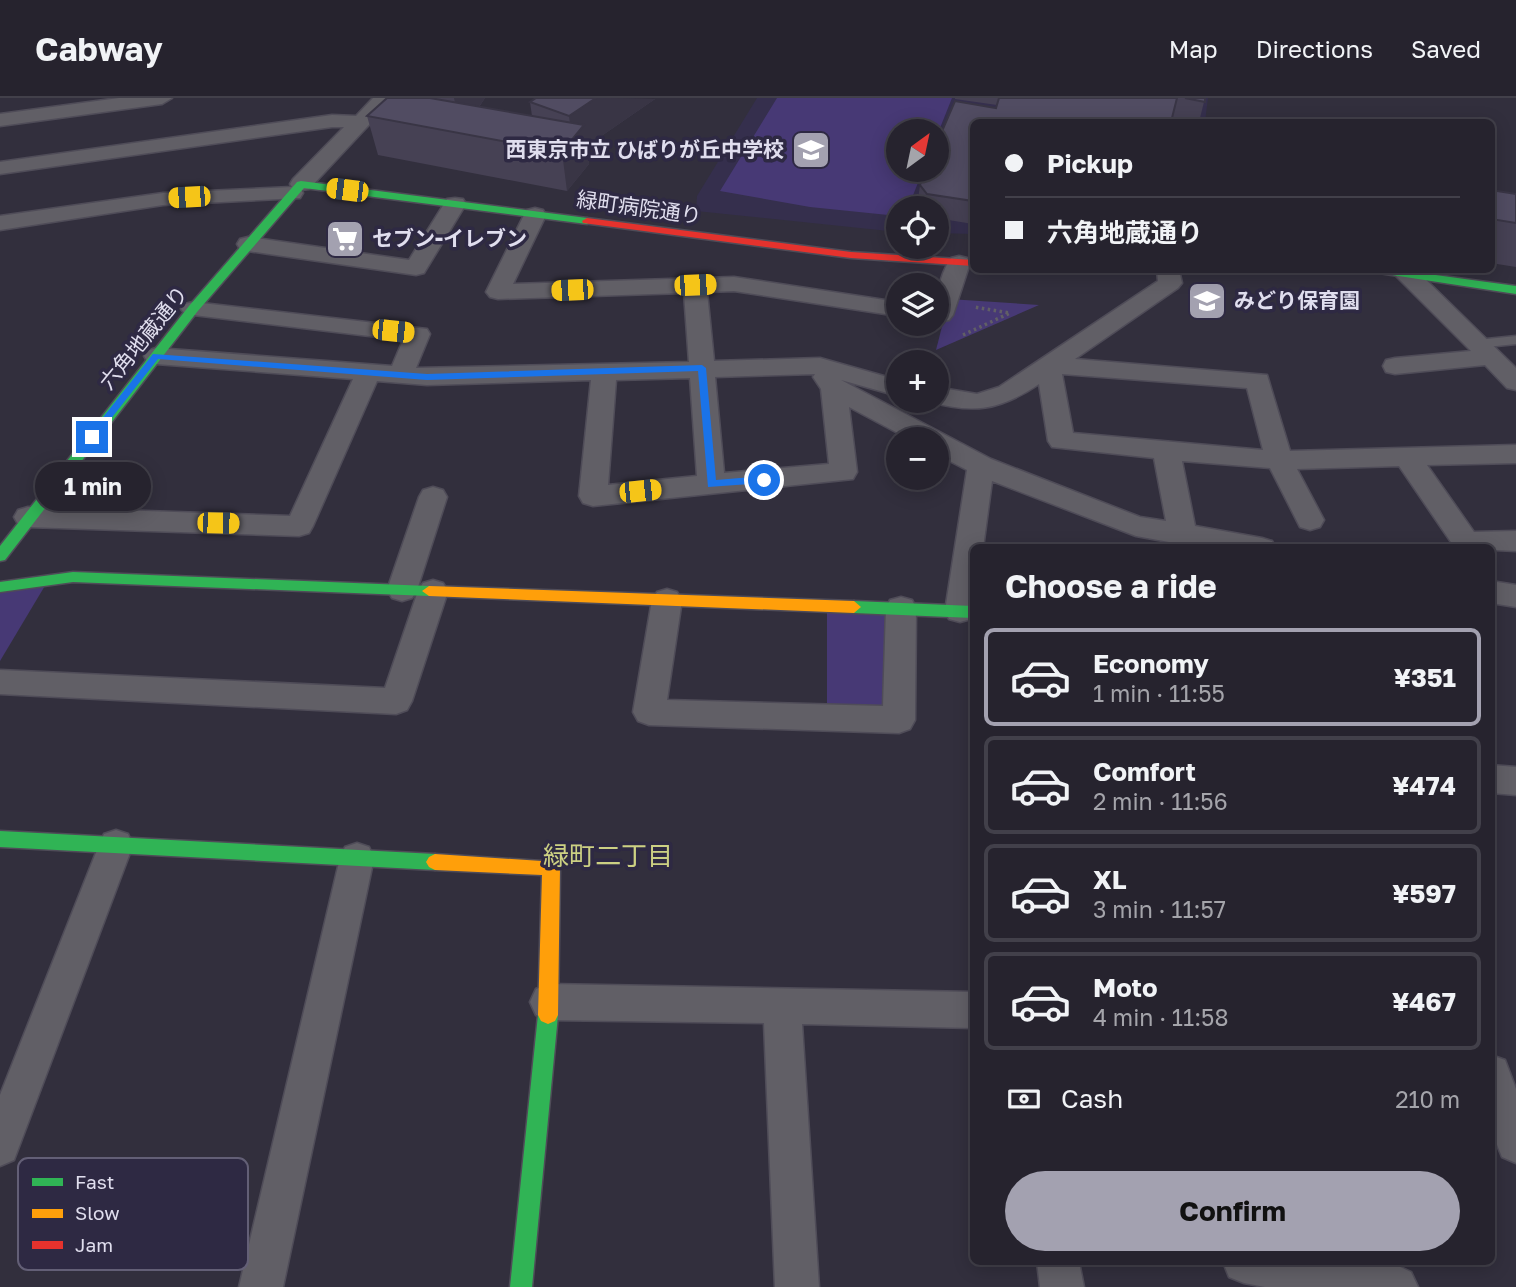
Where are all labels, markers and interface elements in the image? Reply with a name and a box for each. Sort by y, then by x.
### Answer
text: Cabway [35,29,163,68]
text: Map [1169,34,1218,63]
text: Directions [1256,34,1373,63]
text: Saved [1411,34,1481,63]
north arrow [886,119,948,182]
map controls [886,119,949,490]
school or university icon: 西東京市立 ひばりが丘中学校 [790,129,832,171]
place label: 西東京市立 ひばりが丘中学校 [506,136,784,162]
text: Pickup [1047,148,1133,179]
car [325,177,370,203]
car [168,185,211,209]
street label: 緑町病院通り [575,185,703,229]
button: locate [886,196,949,259]
text: 六角地蔵通り [1047,217,1203,248]
supermarket icon: セブン-イレブン [324,218,366,260]
place label: セブン-イレブン [372,225,527,251]
button: layers [886,273,949,336]
car [674,274,717,296]
car [551,279,594,301]
street label: 六角地蔵通り [93,280,193,395]
school or university icon: みどり保育園 [1186,280,1228,322]
place label: みどり保育園 [1234,287,1360,313]
car [372,318,415,344]
button: + [886,350,949,413]
route end [76,421,108,453]
button: − [886,427,949,490]
callout: 1 min [34,462,150,510]
route start [748,464,780,496]
text: 1 min [64,472,122,500]
car [619,478,662,504]
car [197,512,240,534]
text: Choose a ride [1005,567,1217,605]
icon: car [1009,646,1072,709]
text: Economy [1093,648,1209,679]
text: ¥351 [1394,662,1456,693]
text: 1 min · 11:55 [1093,679,1225,707]
icon: car [1009,754,1072,817]
text: Comfort [1093,756,1196,787]
text: ¥474 [1392,770,1456,801]
text: 2 min · 11:56 [1093,787,1228,815]
district label: 緑町二丁目 [543,840,673,871]
icon: car [1009,862,1072,925]
text: XL [1093,864,1127,895]
text: ¥597 [1392,878,1456,909]
text: 3 min · 11:57 [1093,895,1226,923]
icon: car [1009,970,1072,1033]
text: Moto [1093,972,1158,1003]
text: ¥467 [1392,986,1456,1017]
text: 4 min · 11:58 [1093,1003,1228,1031]
icon: cash [1005,1080,1043,1118]
text: Cash [1061,1083,1123,1114]
text: 210 m [1395,1085,1460,1113]
legend [18,1158,248,1270]
text: Fast [75,1170,114,1193]
button: Confirm [1005,1171,1460,1251]
text: Slow [75,1201,120,1224]
text: Jam [75,1233,113,1256]

